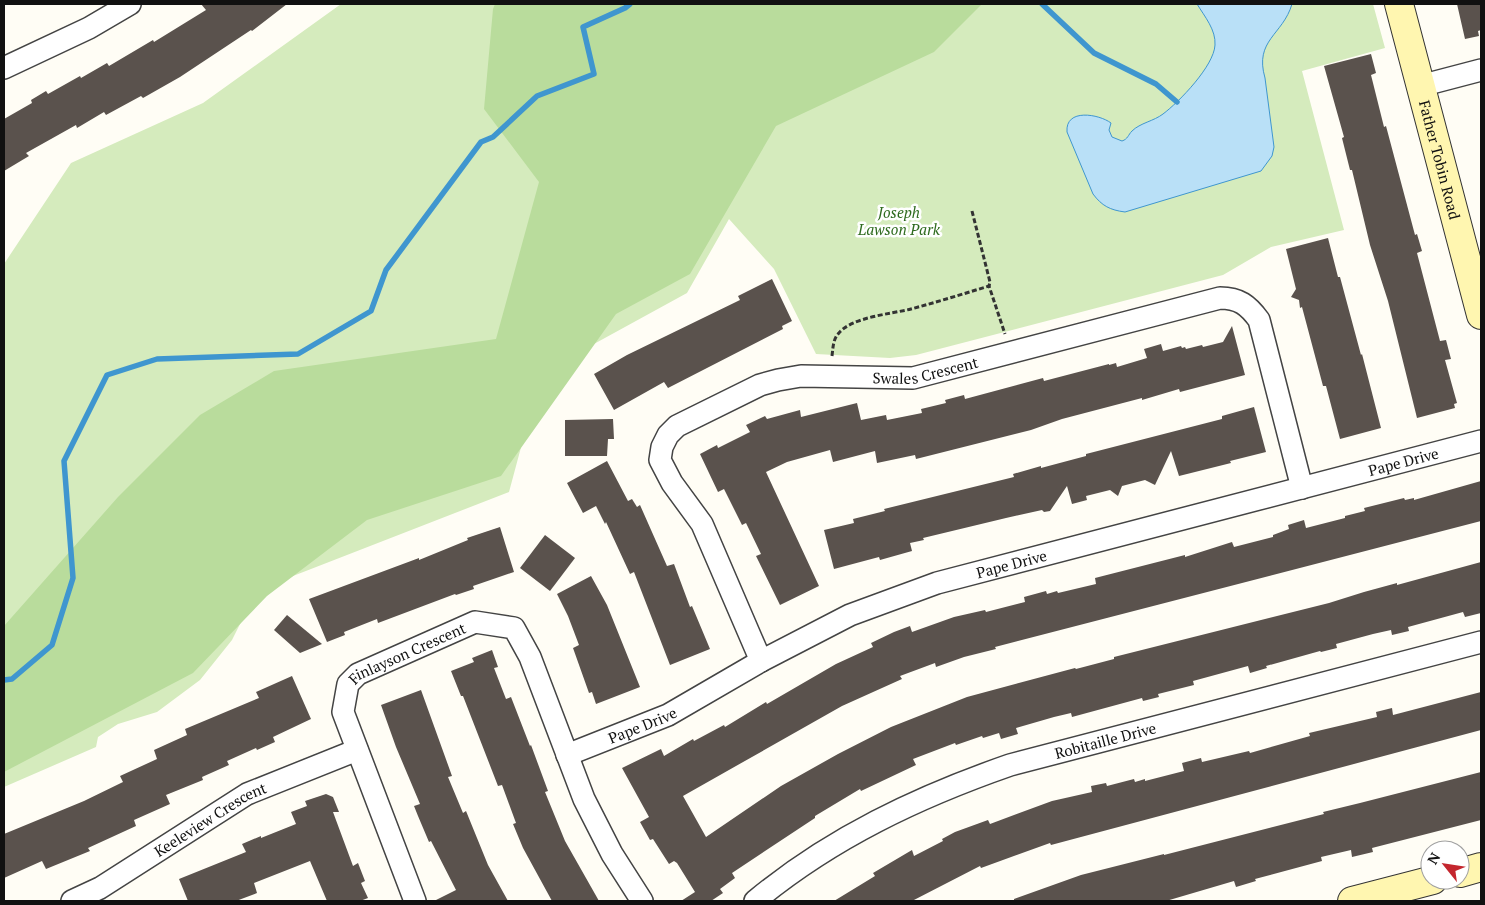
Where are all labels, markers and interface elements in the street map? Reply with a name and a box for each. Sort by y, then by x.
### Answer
street label: Father Tobin Road [1415,98,1465,221]
park label: Joseph Lawson Park [857,202,941,239]
street label: Swales Crescent [872,351,980,388]
street label: Pape Drive [1366,443,1441,480]
street label: Pape Drive [974,545,1049,582]
street label: Finlayson Crescent [344,617,469,688]
street label: Pape Drive [605,702,680,748]
street label: Robitaille Drive [1052,717,1158,763]
street label: Keeleview Crescent [150,777,270,861]
north arrow [1420,840,1470,890]
text: N [1422,849,1444,868]

